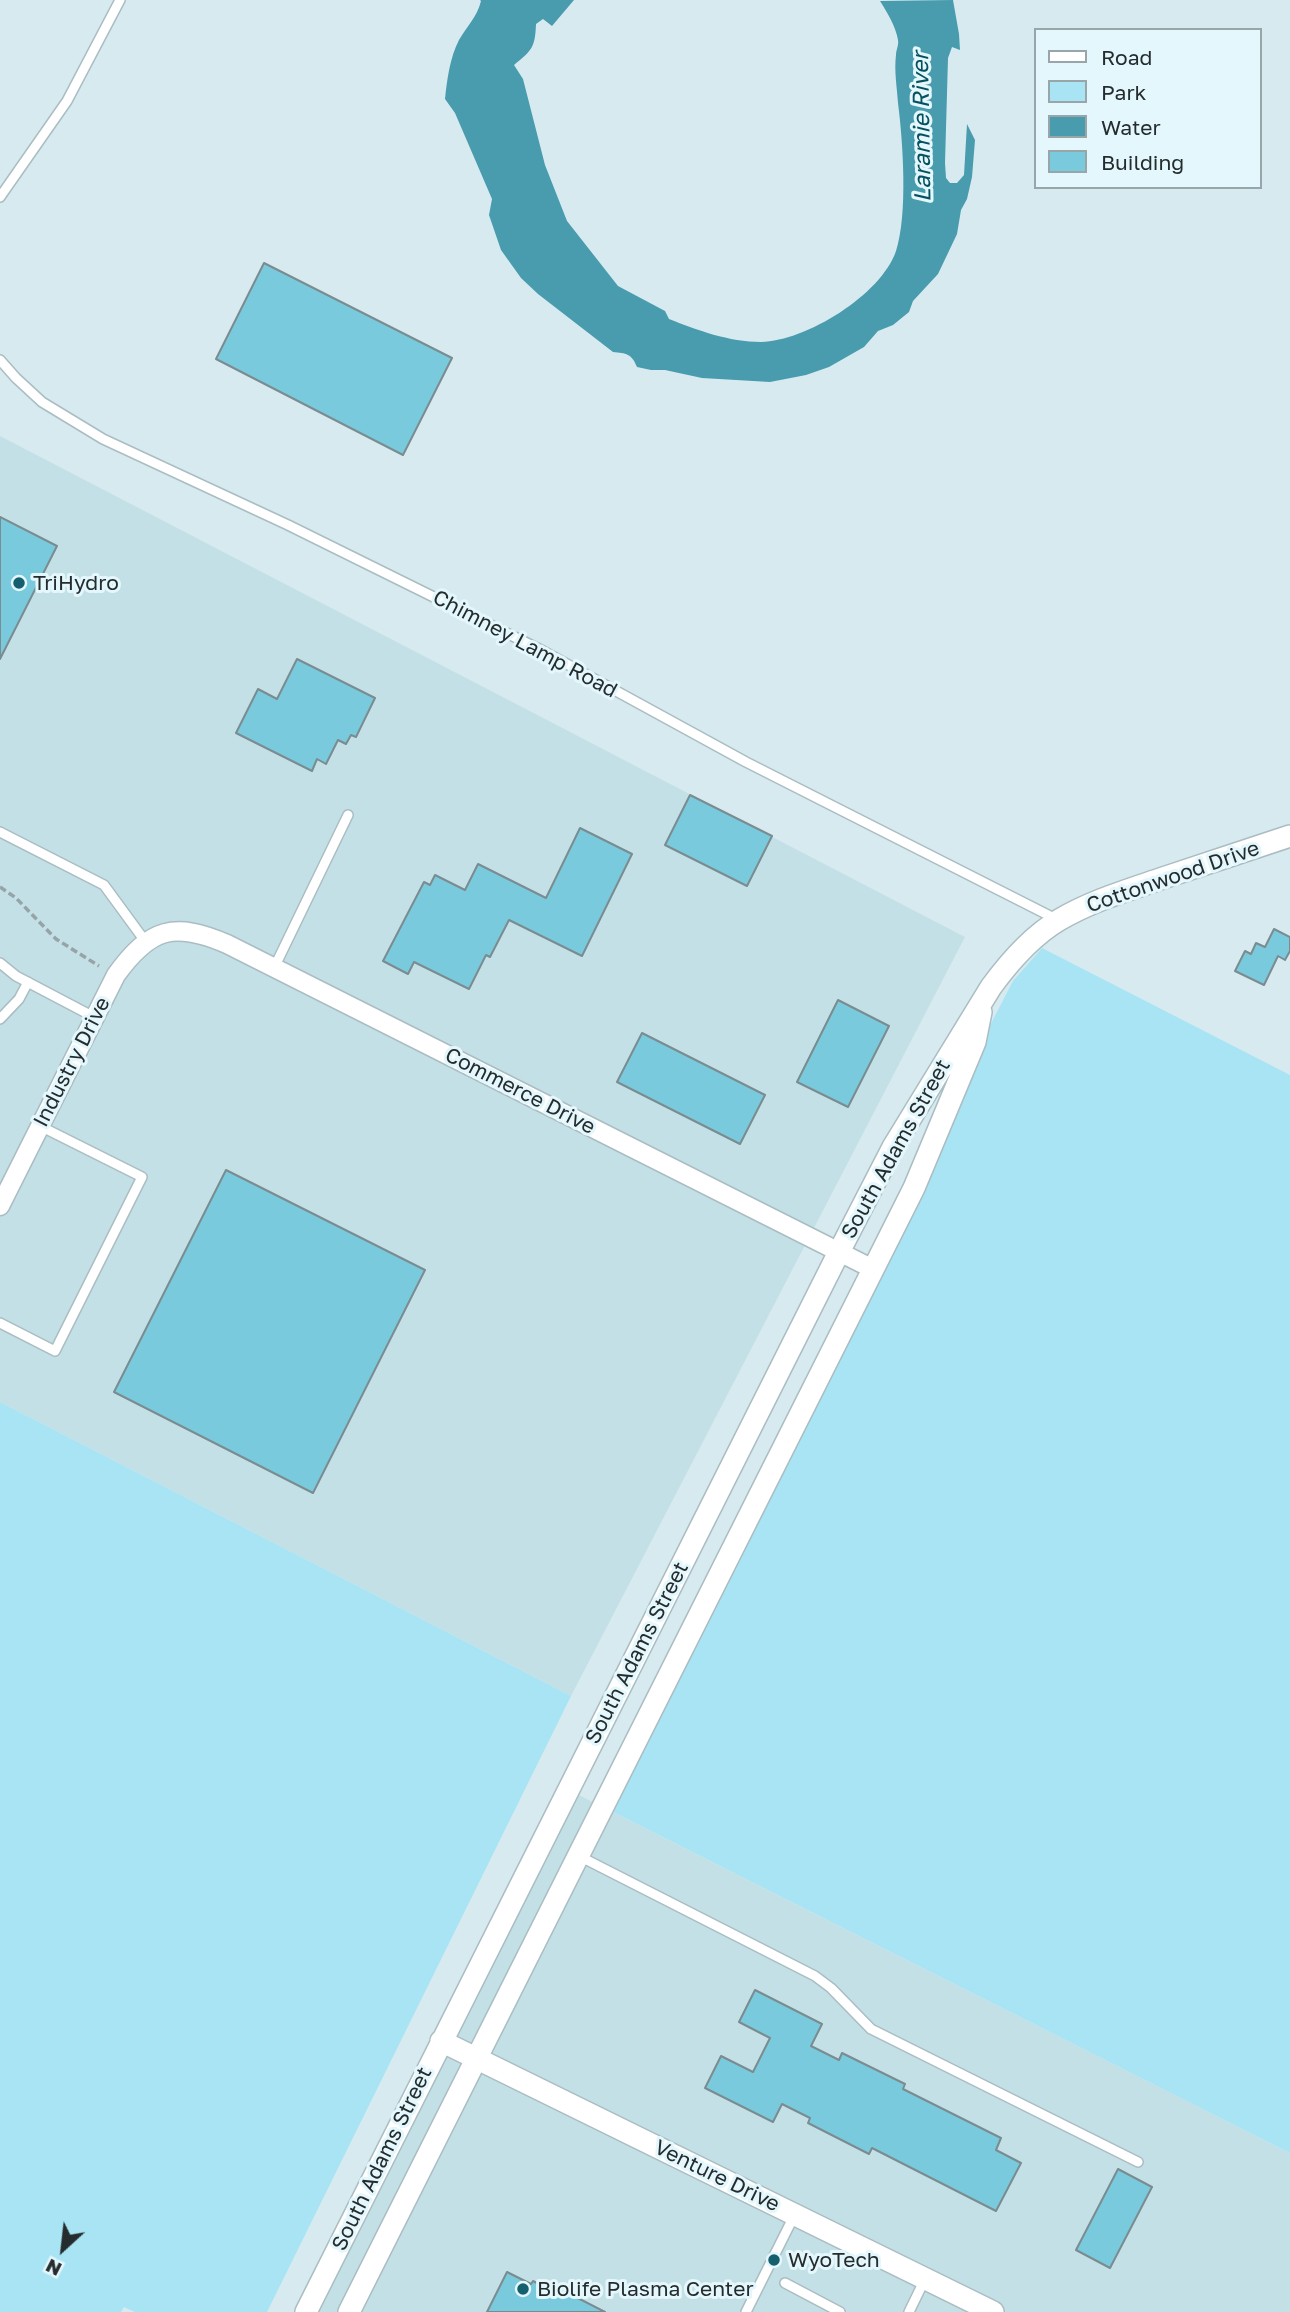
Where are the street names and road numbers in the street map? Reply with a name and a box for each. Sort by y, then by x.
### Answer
street label: Chimney Lamp Road [428,585,622,703]
street label: Cottonwood Drive [1083,836,1263,918]
street label: Industry Drive [28,993,116,1131]
street label: Commerce Drive [441,1042,599,1140]
street label: South Adams Street [836,1055,956,1243]
street label: South Adams Street [580,1558,694,1748]
street label: South Adams Street [327,2063,437,2255]
street label: Venture Drive [650,2135,784,2217]

